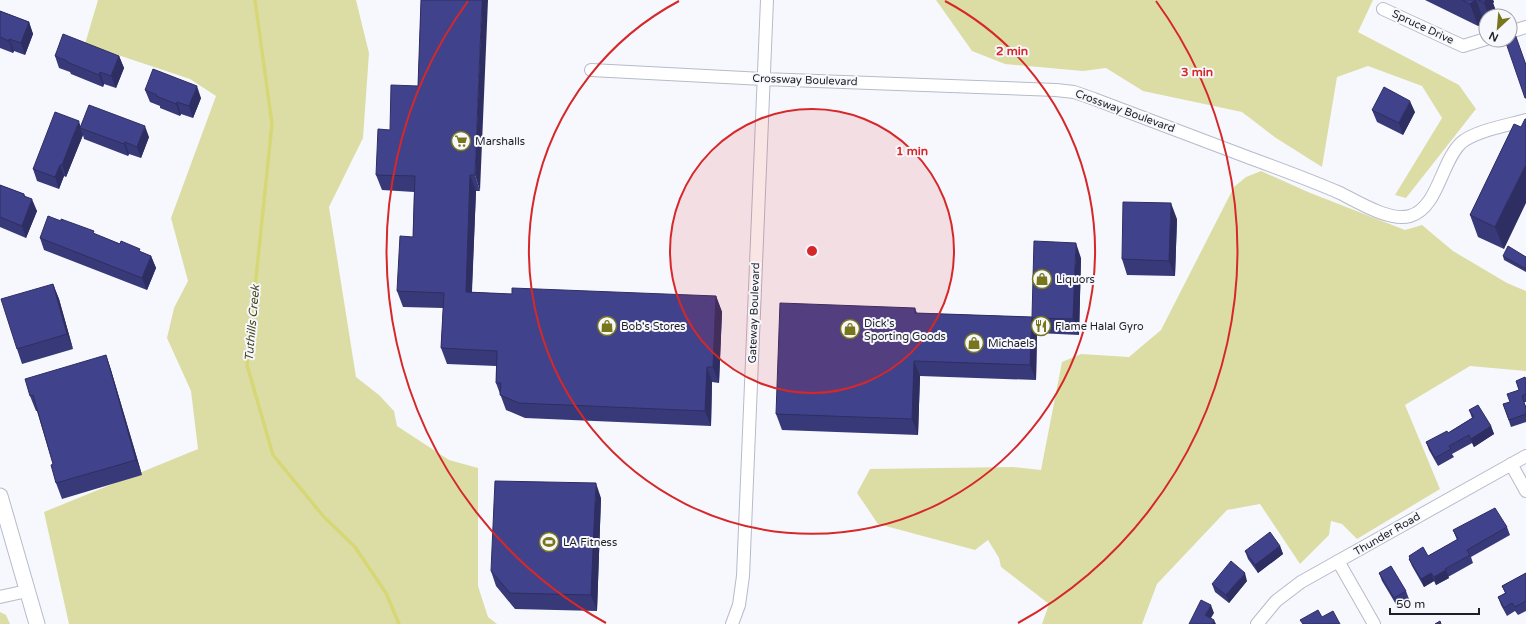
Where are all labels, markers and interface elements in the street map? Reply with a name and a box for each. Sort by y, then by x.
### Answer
street label: Spruce Drive [1390,7,1456,47]
north arrow [1478,8,1518,48]
text: N [1487,29,1501,44]
text: 2 min [996,44,1028,58]
text: 3 min [1181,65,1213,79]
street label: Crossway Boulevard [752,72,858,88]
street label: Crossway Boulevard [1073,87,1177,135]
supermarket icon: Marshalls [450,130,472,152]
place label: Marshalls [475,135,525,148]
text: 1 min [896,144,928,158]
centre of rings [805,244,819,258]
street label: Gateway Boulevard [746,262,762,364]
shop icon: Liquors [1031,268,1053,290]
place label: Liquors [1056,273,1095,286]
water label: Tuthills Creek [242,283,262,362]
shop icon: Bob's Stores [596,315,618,337]
restaurant icon: Flame Halal Gyro [1030,315,1052,337]
place label: Dick's Sporting Goods [864,317,946,343]
shop icon: Dick's Sporting Goods [839,318,861,340]
place label: Bob's Stores [621,320,686,333]
place label: Flame Halal Gyro [1055,320,1144,333]
shop icon: Michaels [963,332,985,354]
place label: Michaels [988,337,1034,350]
street label: Thunder Road [1351,510,1423,558]
sports icon: LA Fitness [538,531,560,553]
place label: LA Fitness [563,536,617,549]
scale bar [1390,590,1479,616]
text: 50 m [1396,597,1425,611]

